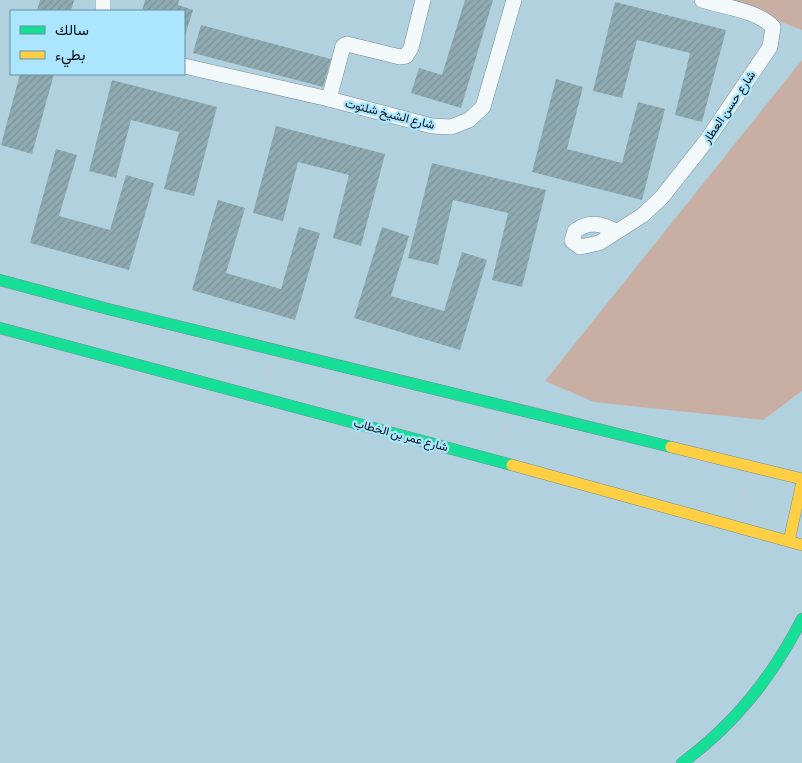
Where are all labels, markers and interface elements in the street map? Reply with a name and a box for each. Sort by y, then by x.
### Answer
legend [10,10,185,75]
text: سالك [55,20,89,38]
text: بطيء [55,45,85,68]
street label: شارع حسن العطار [698,68,760,148]
street label: شارع الشيخ شلتوت [343,95,436,134]
street label: شارع عمر بن الخطاب [352,415,450,456]

